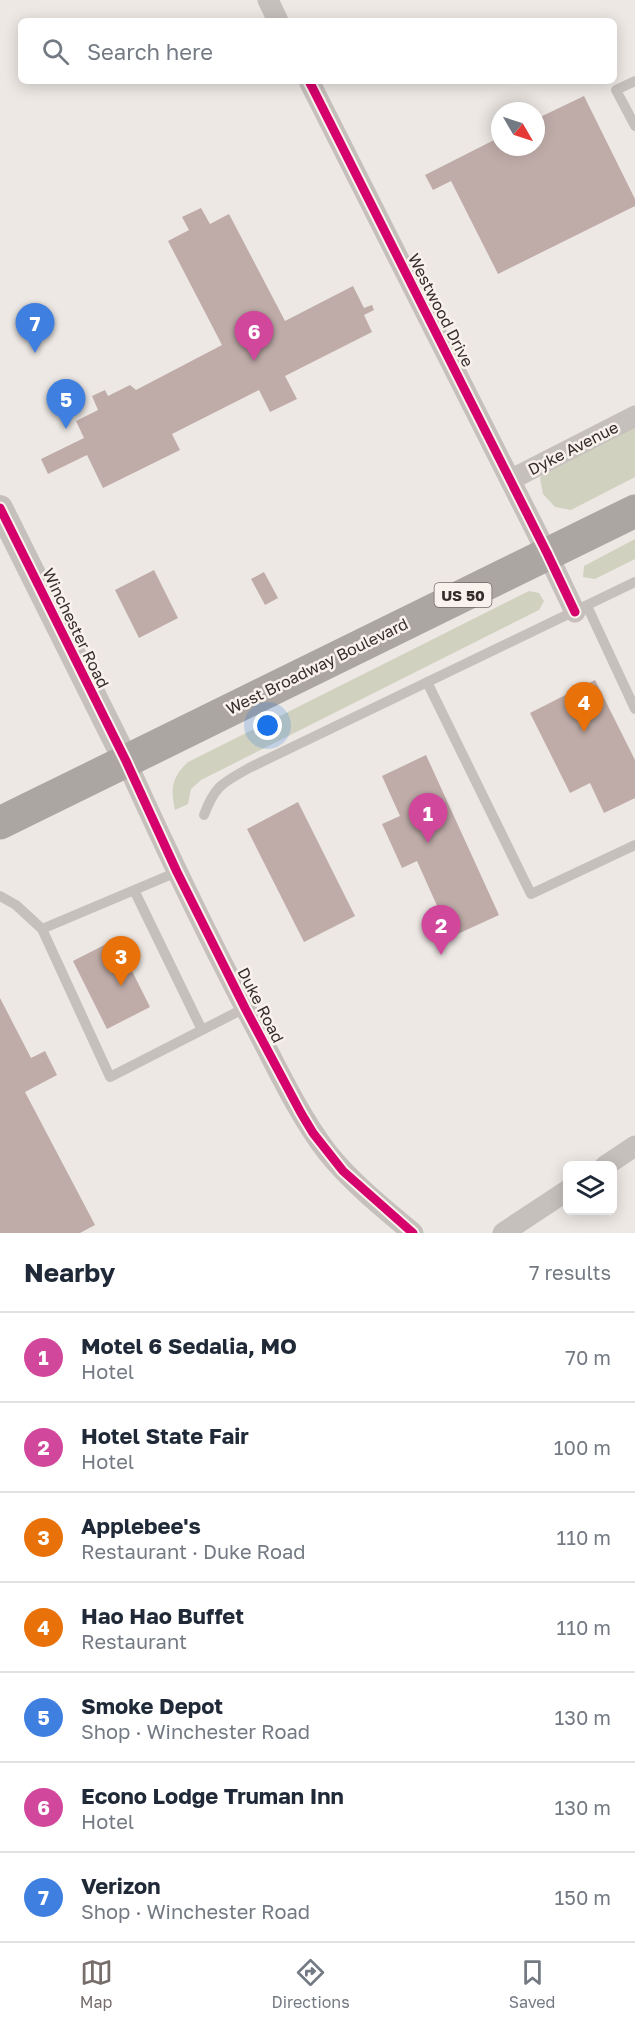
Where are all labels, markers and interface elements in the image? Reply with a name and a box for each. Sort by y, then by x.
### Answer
search box [18,18,617,84]
icon: search [39,35,72,68]
text: Search here [87,38,213,65]
north arrow [491,102,545,156]
street label: Westwood Drive [404,250,478,370]
pin: 7 [15,304,54,353]
pin: 6 [234,312,274,361]
pin: 5 [46,380,86,429]
street label: Dyke Avenue [525,417,621,479]
street label: Winchester Road [38,565,114,691]
road number: US 50 [434,583,492,607]
street label: West Broadway Boulevard [223,613,411,719]
pin: 4 [564,682,604,732]
your location [253,711,282,740]
pin: 1 [408,794,448,843]
pin: 2 [422,906,460,955]
pin: 3 [102,936,140,986]
street label: Duke Road [233,964,289,1046]
map controls [563,1161,617,1215]
button: layers [563,1161,617,1215]
text: Nearby [24,1257,115,1288]
text: 7 results [529,1260,611,1284]
text: Motel 6 Sedalia, MO [81,1332,297,1359]
text: 1 [38,1345,49,1369]
text: 70 m [565,1345,611,1369]
text: Hotel [81,1359,134,1383]
text: Hotel State Fair [81,1422,249,1449]
text: 2 [37,1435,50,1459]
text: 100 m [554,1435,611,1459]
text: Hotel [81,1449,134,1473]
text: Applebee's [81,1512,201,1539]
text: 3 [37,1525,50,1549]
text: 110 m [557,1525,611,1549]
text: Restaurant · Duke Road [81,1539,306,1563]
text: Hao Hao Buffet [81,1602,244,1629]
text: 4 [37,1615,50,1639]
text: 110 m [557,1615,611,1639]
text: Restaurant [81,1629,187,1653]
text: Smoke Depot [81,1692,223,1719]
text: 5 [37,1705,50,1729]
text: 130 m [555,1705,611,1729]
text: Shop · Winchester Road [81,1719,310,1743]
text: Econo Lodge Truman Inn [81,1782,344,1809]
text: 6 [37,1795,50,1819]
text: 130 m [555,1795,611,1819]
text: Hotel [81,1809,134,1833]
text: Verizon [81,1872,161,1899]
text: 7 [38,1885,49,1909]
text: 150 m [555,1885,611,1909]
text: Shop · Winchester Road [81,1899,310,1923]
tab: Map [80,1956,113,2012]
tab: Directions [272,1956,350,2012]
tab: Saved [509,1956,555,2012]

